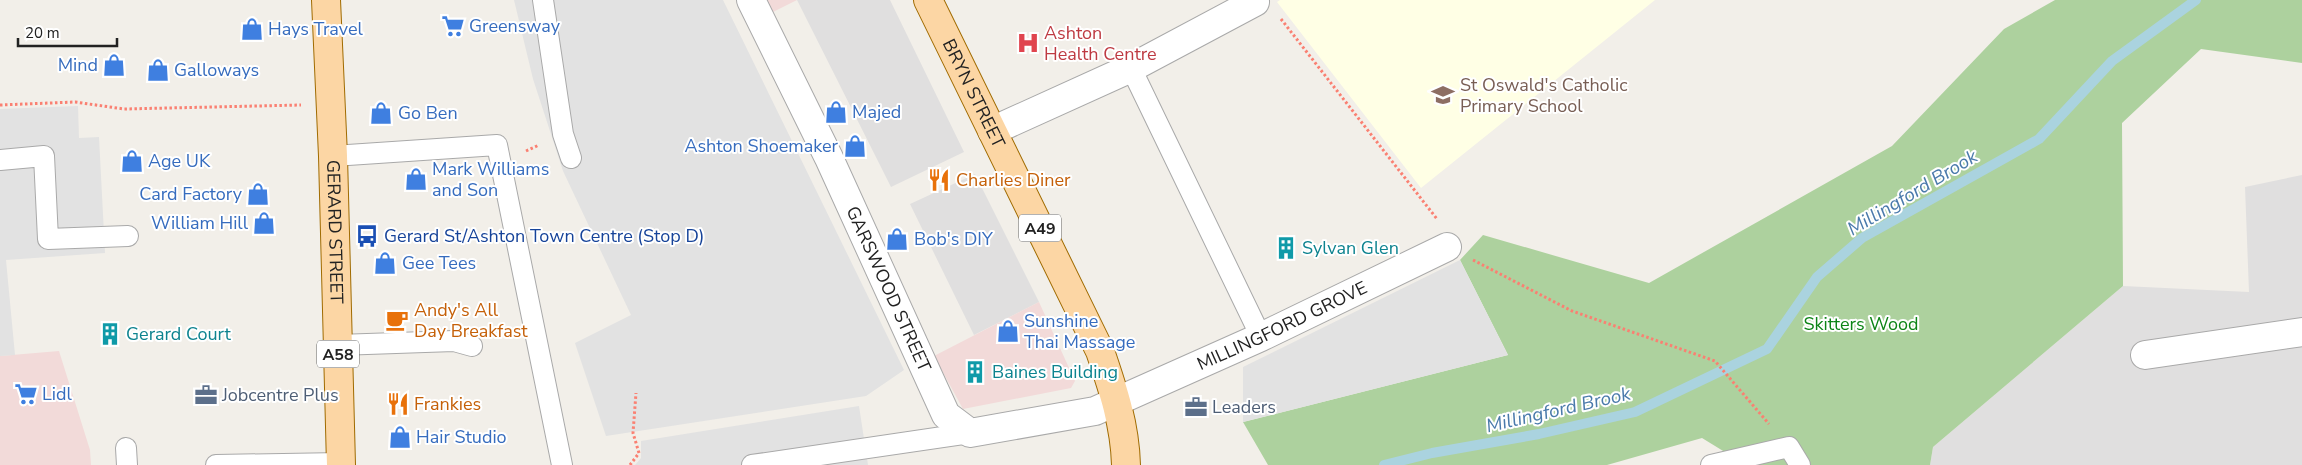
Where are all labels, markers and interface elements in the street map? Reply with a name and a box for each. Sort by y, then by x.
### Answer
supermarket icon: Greensway [440,13,466,39]
place label: Greensway [469,14,561,38]
scale bar [18,15,116,47]
shop icon: Hays Travel [239,16,265,42]
place label: Hays Travel [268,17,363,41]
place label: Ashton Health Centre [1044,21,1157,66]
text: 20 m [25,23,60,43]
hospital icon: Ashton Health Centre [1015,30,1041,56]
street label: BRYN STREET [937,35,1011,152]
shop icon: Mind [101,52,127,78]
place label: Mind [58,53,98,77]
shop icon: Galloways [145,57,171,83]
place label: Galloways [174,58,259,82]
place label: St Oswald's Catholic Primary School [1460,73,1627,118]
school or university icon: St Oswald's Catholic Primary School [1430,82,1456,108]
shop icon: Majed [823,99,849,125]
shop icon: Go Ben [368,100,394,126]
place label: Majed [852,100,901,124]
place label: Go Ben [398,101,458,125]
shop icon: Ashton Shoemaker [842,133,868,159]
place label: Ashton Shoemaker [684,134,839,158]
water label: Millingford Brook [1843,143,1983,242]
shop icon: Age UK [119,148,145,174]
place label: Age UK [148,149,211,173]
place label: Mark Williams and Son [432,157,549,202]
street label: GERARD STREET [321,160,349,304]
shop icon: Mark Williams and Son [403,166,429,192]
restaurant icon: Charlies Diner [926,167,952,193]
place label: Charlies Diner [956,168,1071,192]
shop icon: Card Factory [245,181,271,207]
place label: Card Factory [139,182,243,206]
street label: GARSWOOD STREET [840,202,937,376]
shop icon: William Hill [251,210,277,236]
place label: William Hill [151,211,249,235]
road number: A49 [1019,214,1061,242]
bus stop icon: Gerard St/Ashton Town Centre (Stop D) [354,223,380,249]
place label: Gerard St/Ashton Town Centre (Stop D) [384,224,704,248]
shop icon: Bob's DIY [884,226,910,252]
place label: Bob's DIY [914,227,993,251]
building icon: Sylvan Glen [1273,235,1299,261]
place label: Sylvan Glen [1302,236,1399,260]
shop icon: Gee Tees [372,250,398,276]
place label: Gee Tees [402,251,476,275]
street label: MILLINGFORD GROVE [1193,275,1371,376]
place label: Andy's All Day Breakfast [414,298,528,343]
cafe icon: Andy's All Day Breakfast [384,307,410,333]
place label: Sunshine Thai Massage [1024,309,1135,354]
park label: Skitters Wood [1803,312,1919,336]
shop icon: Sunshine Thai Massage [995,318,1021,344]
building icon: Gerard Court [97,321,123,347]
place label: Gerard Court [126,322,231,346]
road number: A58 [317,340,359,368]
building icon: Baines Building [962,359,988,385]
place label: Baines Building [992,360,1118,384]
supermarket icon: Lidl [13,381,39,407]
water label: Millingford Brook [1483,381,1634,439]
place label: Lidl [42,382,72,406]
office icon: Jobcentre Plus [193,382,219,408]
place label: Jobcentre Plus [221,383,339,407]
restaurant icon: Frankies [385,391,411,417]
place label: Frankies [414,392,481,416]
office icon: Leaders [1183,394,1209,420]
place label: Leaders [1212,395,1276,419]
shop icon: Hair Studio [387,424,413,450]
place label: Hair Studio [416,425,507,449]

